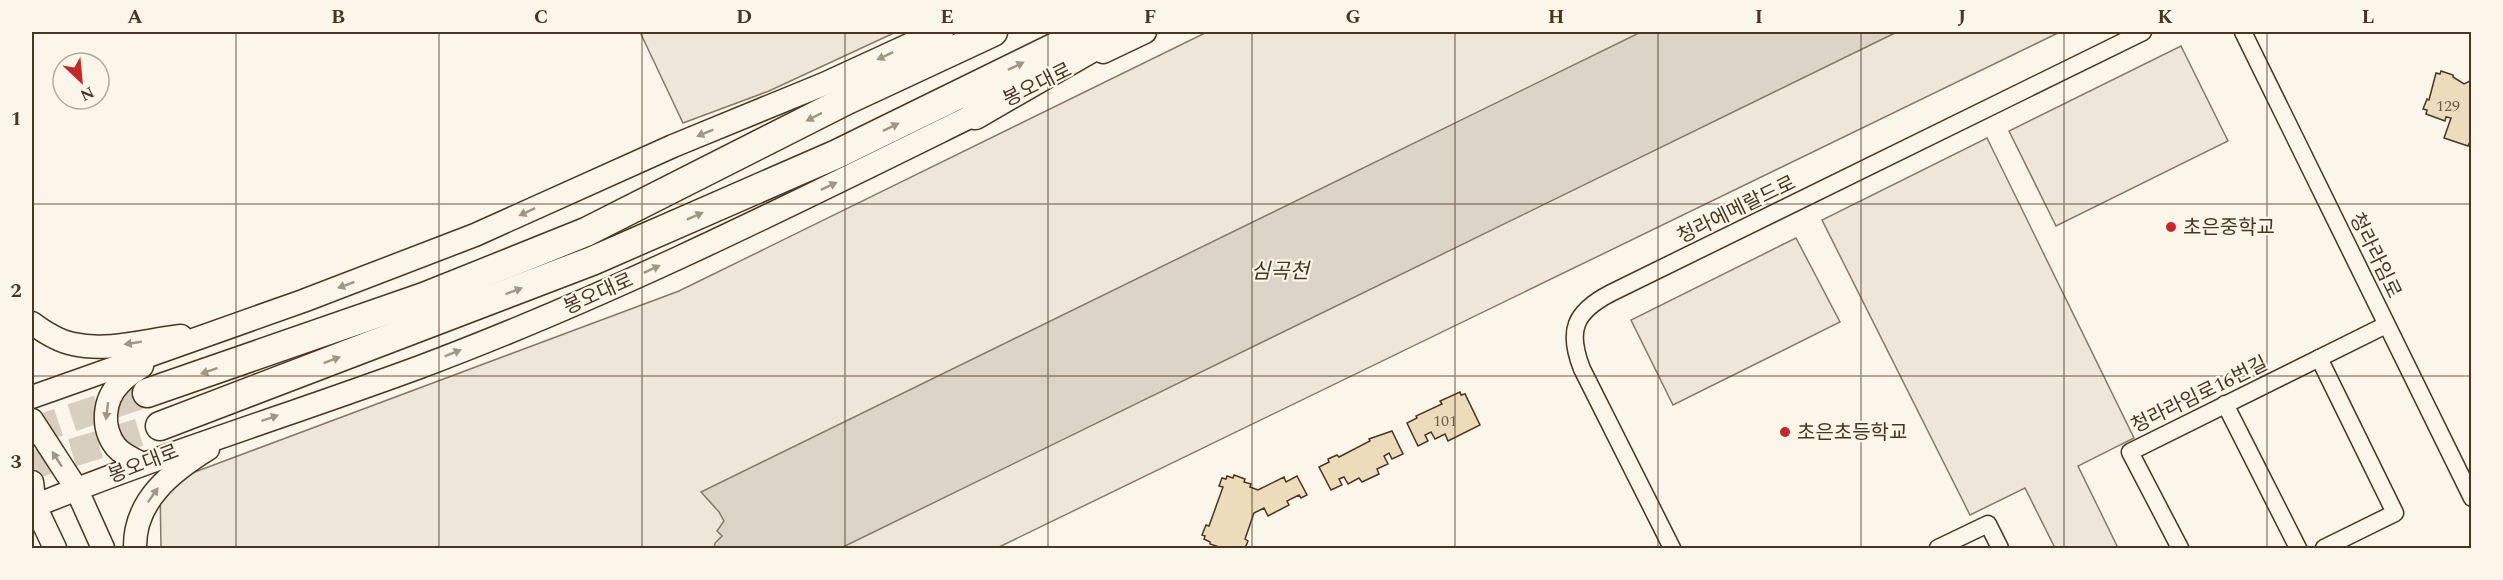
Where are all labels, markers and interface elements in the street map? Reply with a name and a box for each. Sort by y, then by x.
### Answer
text: A [127,2,143,32]
text: B [331,2,345,32]
text: C [534,2,548,32]
text: D [736,2,752,32]
text: E [940,2,954,32]
text: F [1144,2,1156,32]
text: G [1345,2,1361,32]
text: H [1548,2,1564,32]
text: I [1755,2,1763,32]
text: J [1958,2,1966,32]
text: K [2157,2,2173,32]
text: L [2362,2,2374,32]
north arrow [51,51,111,111]
one-way arrow [876,52,893,61]
street label: 봉오대로 [998,55,1077,115]
one-way arrow [1007,61,1024,70]
text: N [76,80,98,107]
house number: 129 [2436,94,2460,118]
text: 1 [10,104,22,134]
one-way arrow [805,112,823,122]
one-way arrow [883,122,900,132]
one-way arrow [696,128,714,138]
street label: 청라에메랄드로 [1672,168,1801,252]
one-way arrow [820,182,837,191]
one-way arrow [518,207,535,216]
street label: 청라라임로 [2341,208,2409,303]
one-way arrow [686,212,703,221]
place label: 초은중학교 [2183,213,2275,243]
marker: 초은중학교 [2164,220,2178,234]
water label: 심곡천 [1251,256,1312,288]
one-way arrow [643,263,661,273]
street label: 봉오대로 [559,265,638,323]
text: 2 [10,276,22,306]
one-way arrow [337,281,355,291]
one-way arrow [506,285,524,295]
one-way arrow [123,338,142,347]
one-way arrow [445,348,463,358]
street label: 청라라임로16번길 [2126,349,2273,441]
one-way arrow [323,355,341,364]
one-way arrow [200,367,218,377]
one-way arrow [103,402,112,421]
house number: 101 [1433,409,1457,433]
one-way arrow [261,413,279,423]
place label: 초은초등학교 [1797,418,1907,448]
marker: 초은초등학교 [1778,425,1792,439]
street label: 봉오대로 [104,437,183,491]
text: 3 [10,447,22,477]
one-way arrow [52,451,63,468]
one-way arrow [147,487,159,503]

